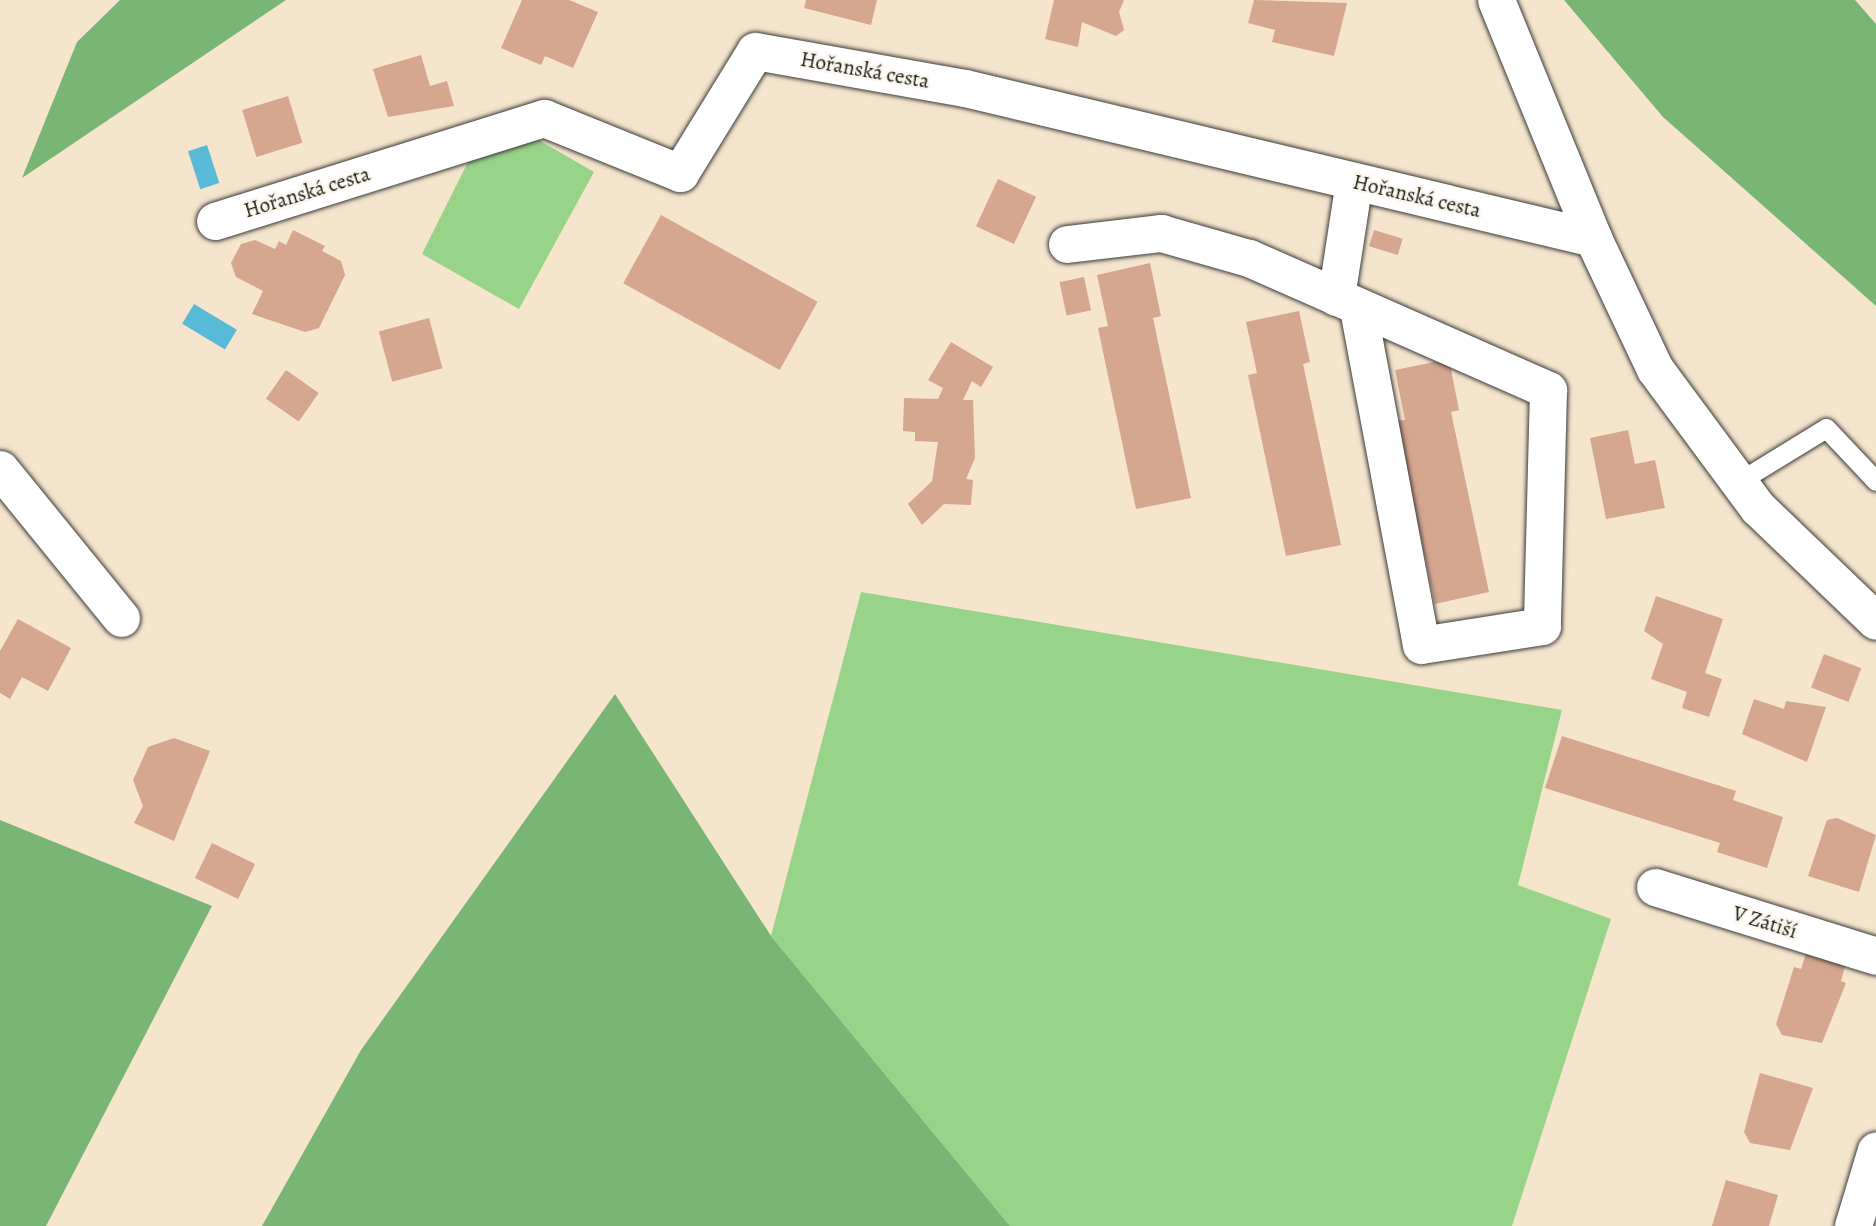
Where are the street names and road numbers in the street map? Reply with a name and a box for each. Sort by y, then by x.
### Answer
street label: Hořanská cesta [799,46,931,94]
street label: Hořanská cesta [241,161,373,223]
street label: Hořanská cesta [1351,169,1483,223]
street label: V Zátiší [1730,900,1800,944]

